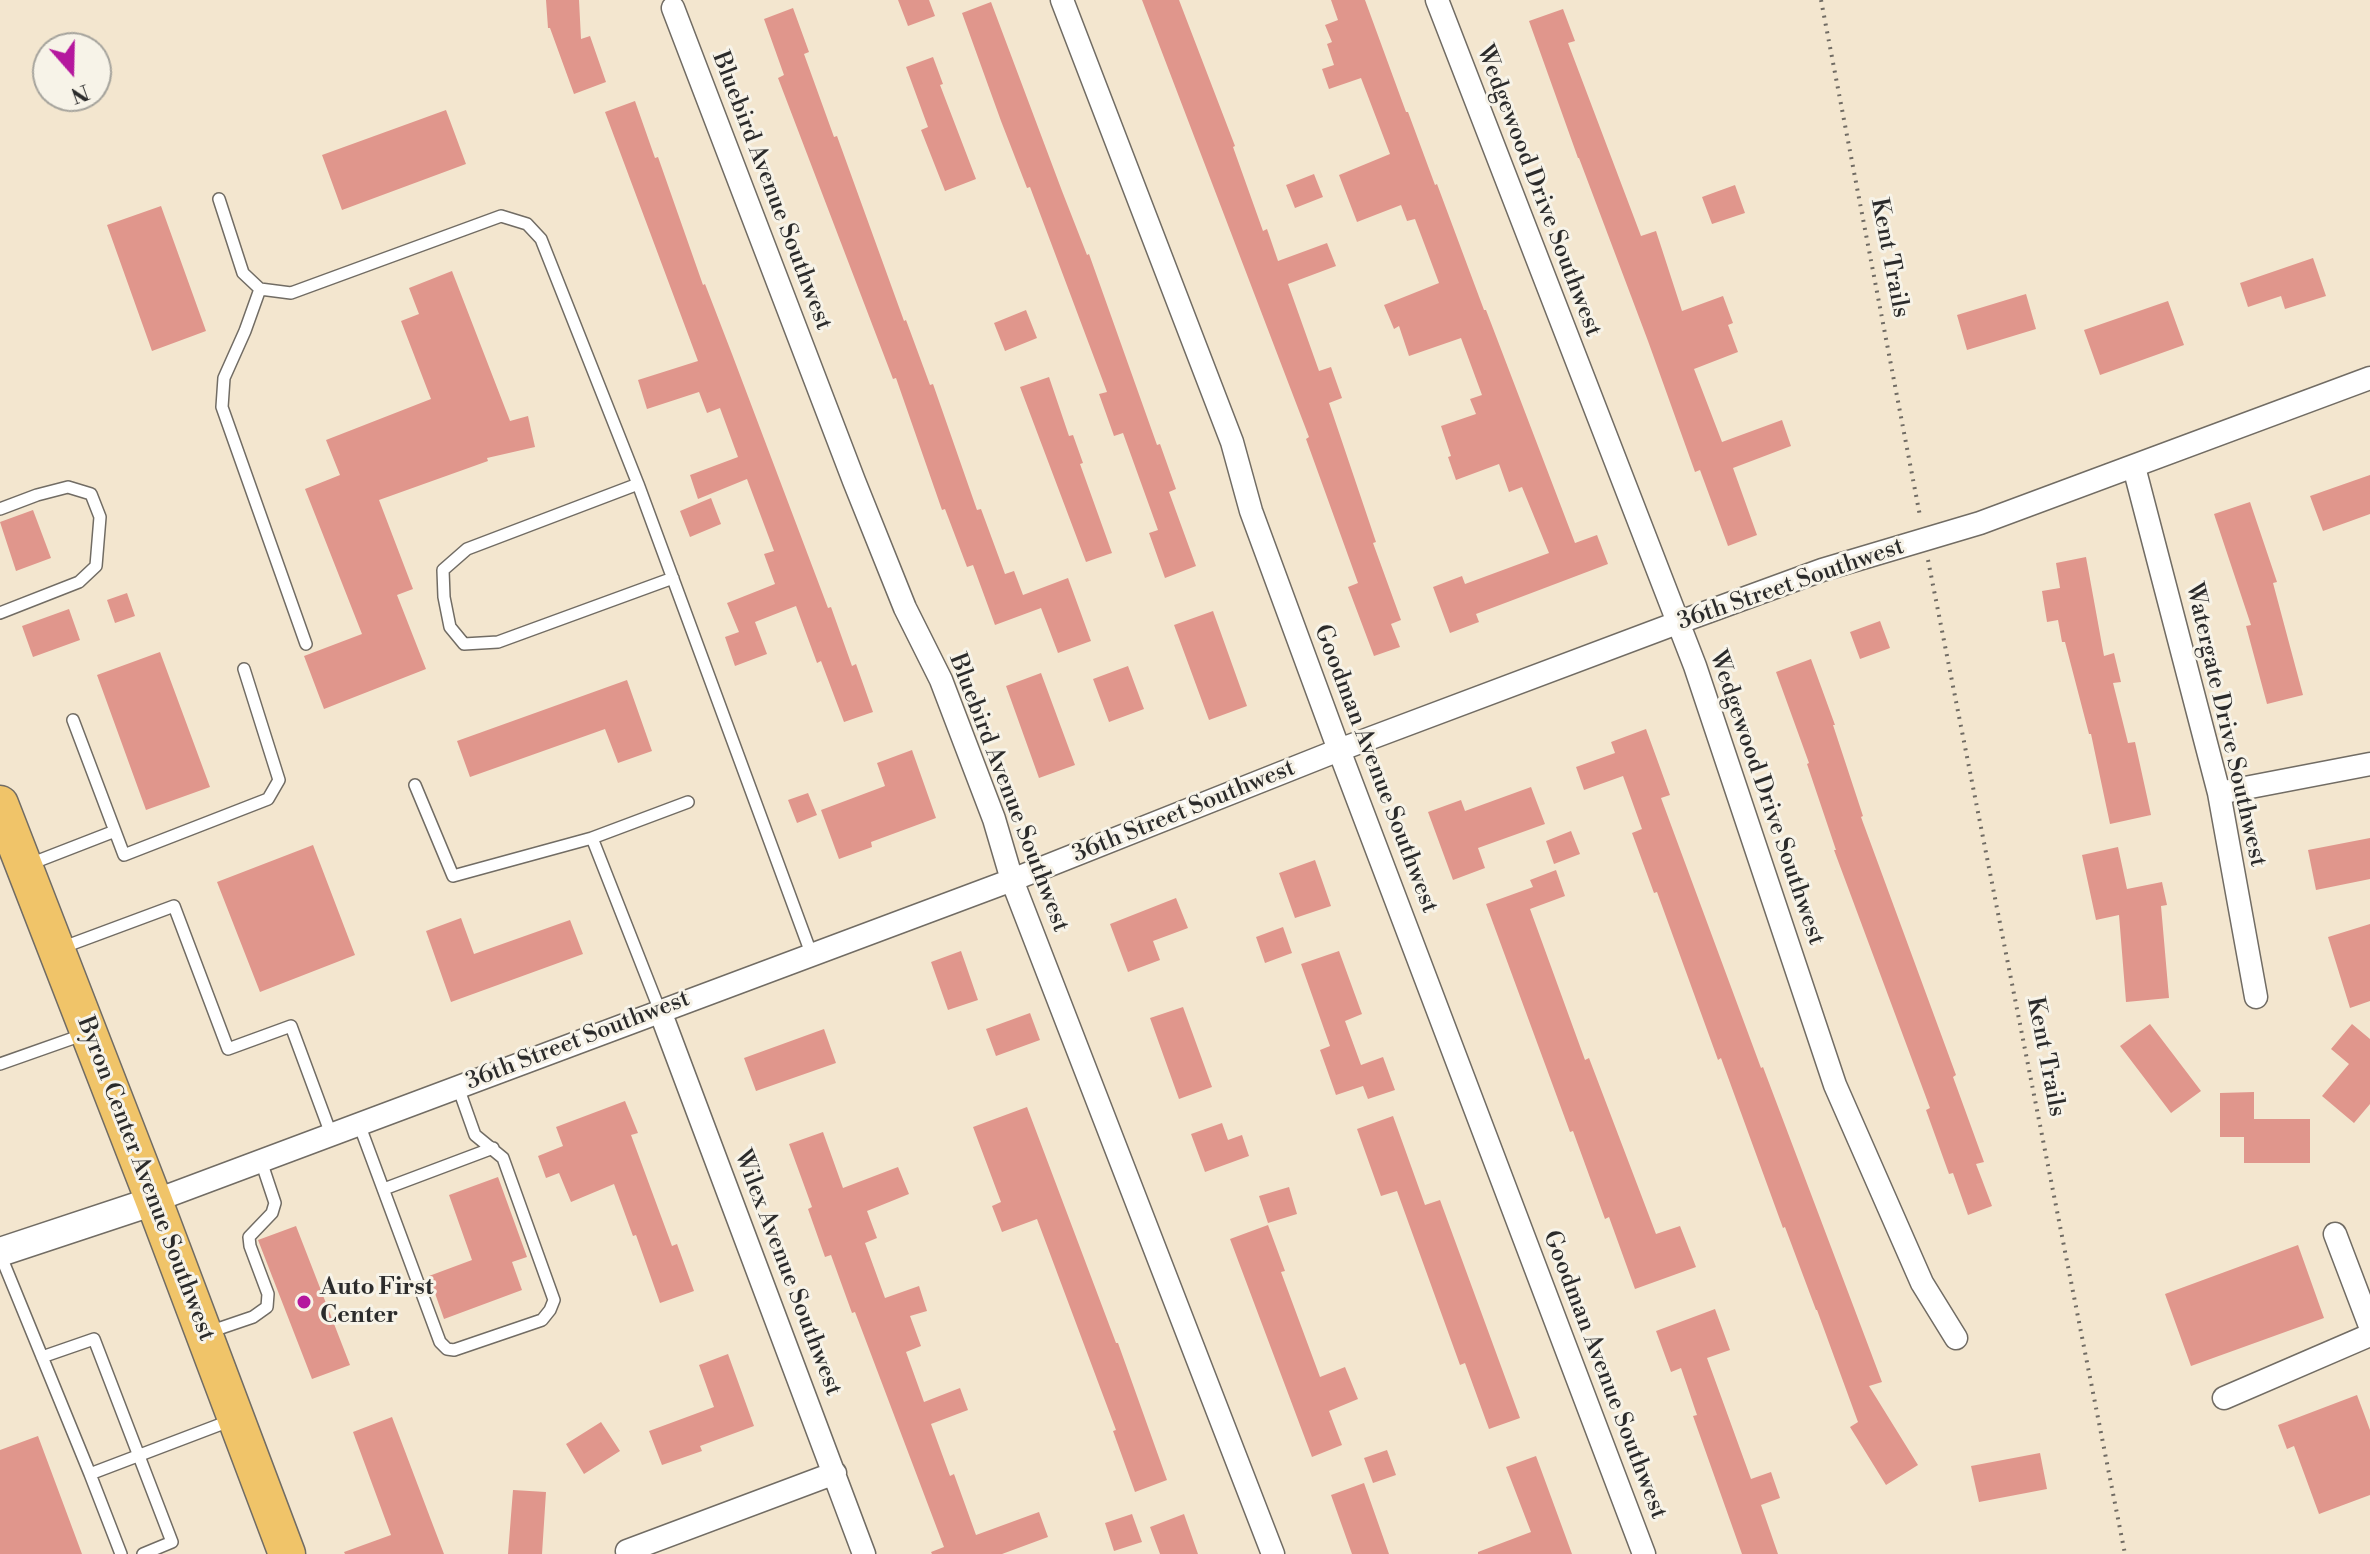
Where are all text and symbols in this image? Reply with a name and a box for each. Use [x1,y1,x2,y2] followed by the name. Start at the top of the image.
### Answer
[32,32,112,112] north arrow
[1469,41,1607,341] street label: Wedgewood Drive Southwest
[705,48,837,334] street label: Bluebird Avenue Southwest
[67,77,92,109] text: N
[1863,196,1915,320] street label: Kent Trails
[1674,533,1908,637] street label: 36th Street Southwest
[2178,580,2272,870] street label: Watergate Drive Southwest
[1307,621,1443,917] street label: Goodman Avenue Southwest
[1702,647,1830,949] street label: Wedgewood Drive Southwest
[942,650,1074,936] street label: Bluebird Avenue Southwest
[1068,754,1300,870] street label: 36th Street Southwest
[462,985,694,1097] street label: 36th Street Southwest
[2019,995,2071,1119] street label: Kent Trails
[70,1013,220,1345] street label: Byron Center Avenue Southwest
[727,1146,847,1400] street label: Wilex Avenue Southwest
[1536,1227,1672,1523] street label: Goodman Avenue Southwest
[320,1274,434,1330] place label: Auto First Center
[295,1293,313,1311] marker: Auto First Center

